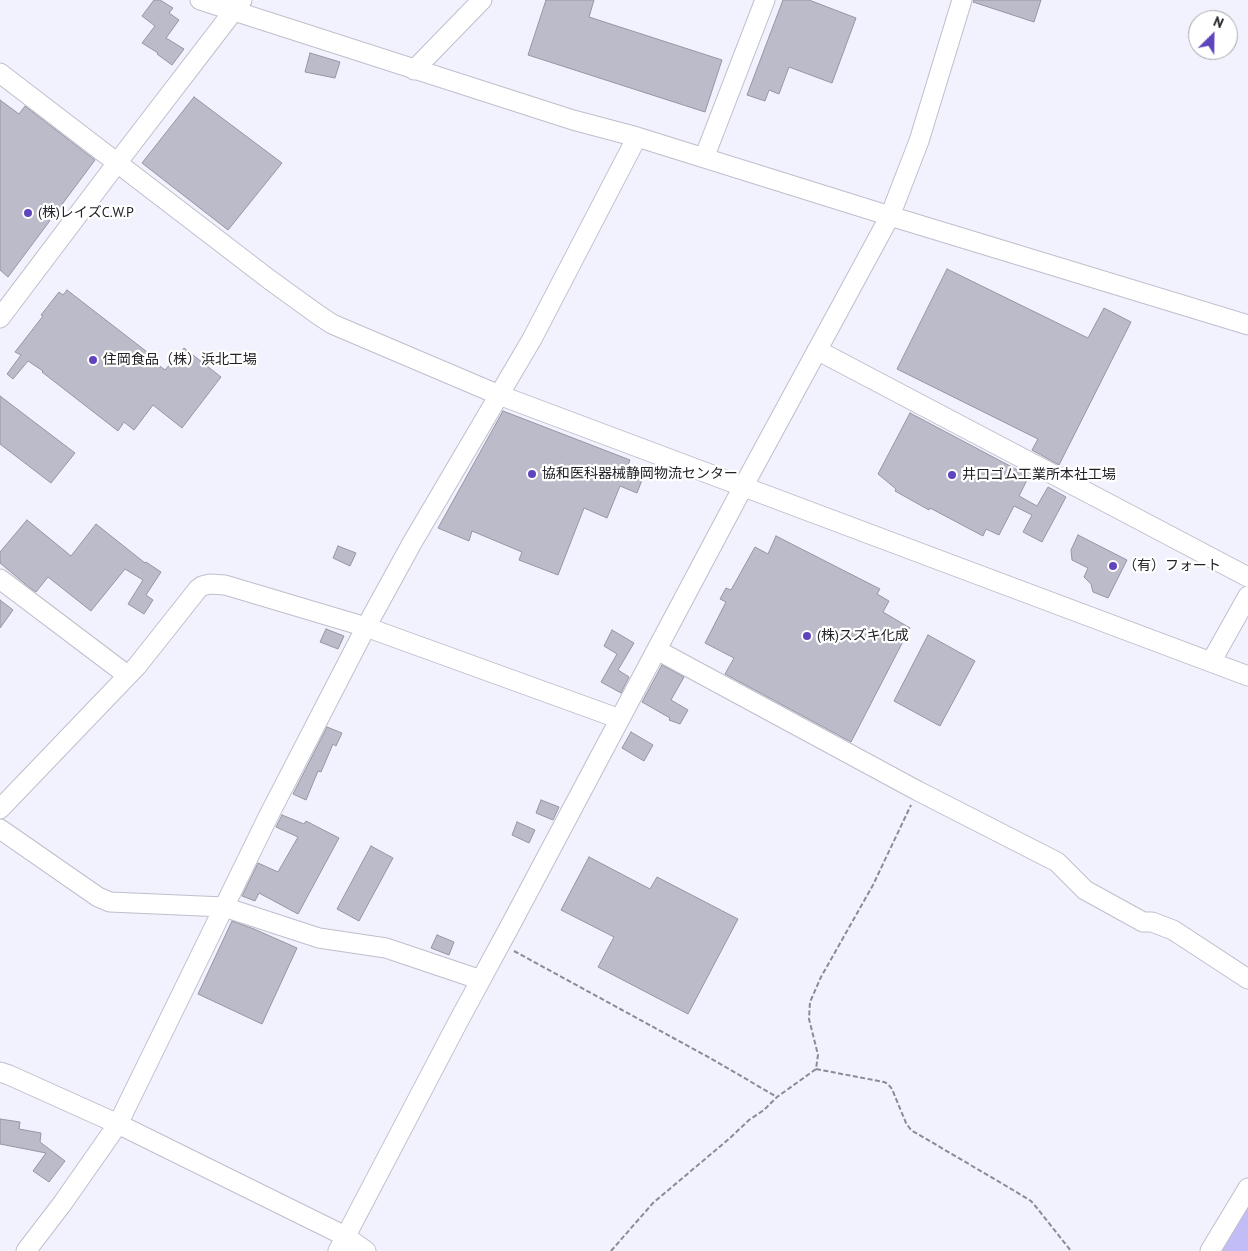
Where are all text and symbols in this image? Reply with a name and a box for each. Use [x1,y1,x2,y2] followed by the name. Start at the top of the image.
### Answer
[1188,10,1238,60] north arrow
[1211,12,1226,32] text: N
[38,205,134,221] place label: (株)レイズC.W.P
[22,207,34,219] marker: (株)レイズC.W.P
[103,352,257,368] place label: 住岡食品（株）浜北工場
[87,354,99,366] marker: 住岡食品（株）浜北工場
[542,466,738,482] place label: 協和医科器械静岡物流センター
[962,467,1116,483] place label: 井口ゴム工業所本社工場
[526,468,538,480] marker: 協和医科器械静岡物流センター
[946,469,958,481] marker: 井口ゴム工業所本社工場
[1123,558,1221,574] place label: （有）フォート
[1107,560,1119,572] marker: （有）フォート
[817,628,909,644] place label: (株)スズキ化成
[801,630,813,642] marker: (株)スズキ化成

